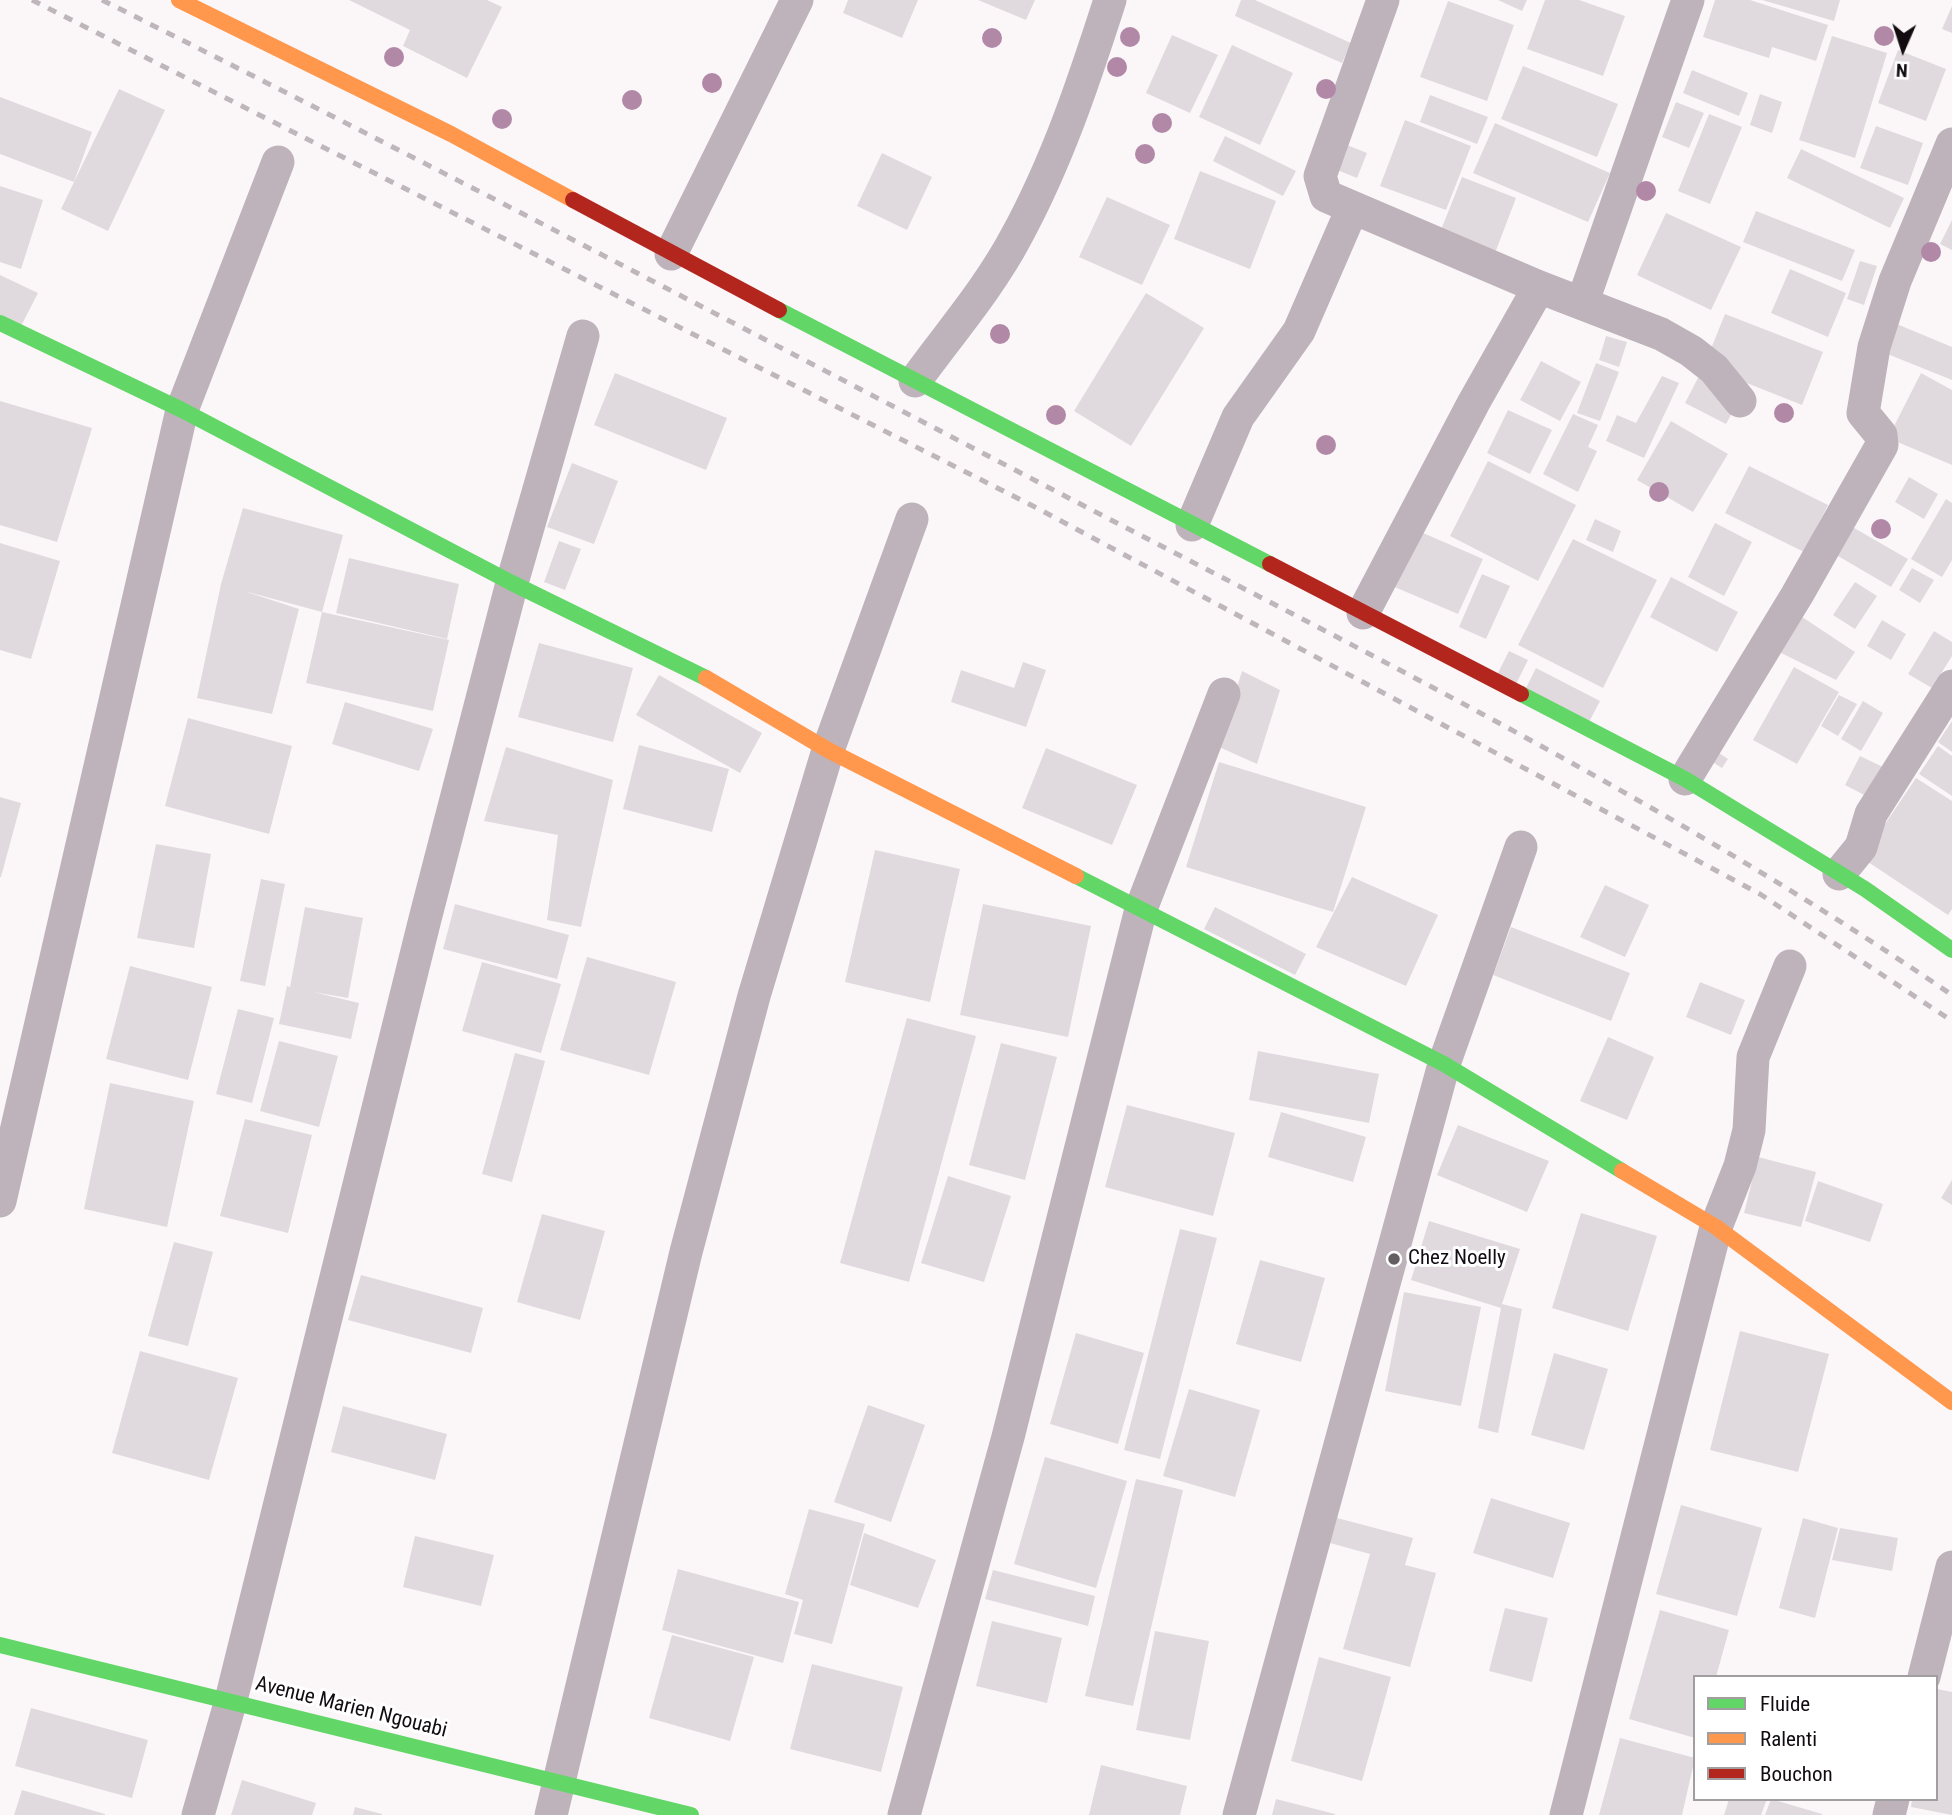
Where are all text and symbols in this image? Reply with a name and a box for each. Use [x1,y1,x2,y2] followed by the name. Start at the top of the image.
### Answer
[1868,14,1938,84] north arrow
[1895,59,1908,82] text: N
[1408,1246,1506,1272] place label: Chez Noelly
[1386,1251,1402,1267] marker: Chez Noelly
[253,1672,449,1744] street label: Avenue Marien Ngouabi
[1693,1675,1938,1801] legend
[1760,1692,1810,1716] text: Fluide
[1760,1727,1817,1751] text: Ralenti
[1760,1762,1833,1786] text: Bouchon

